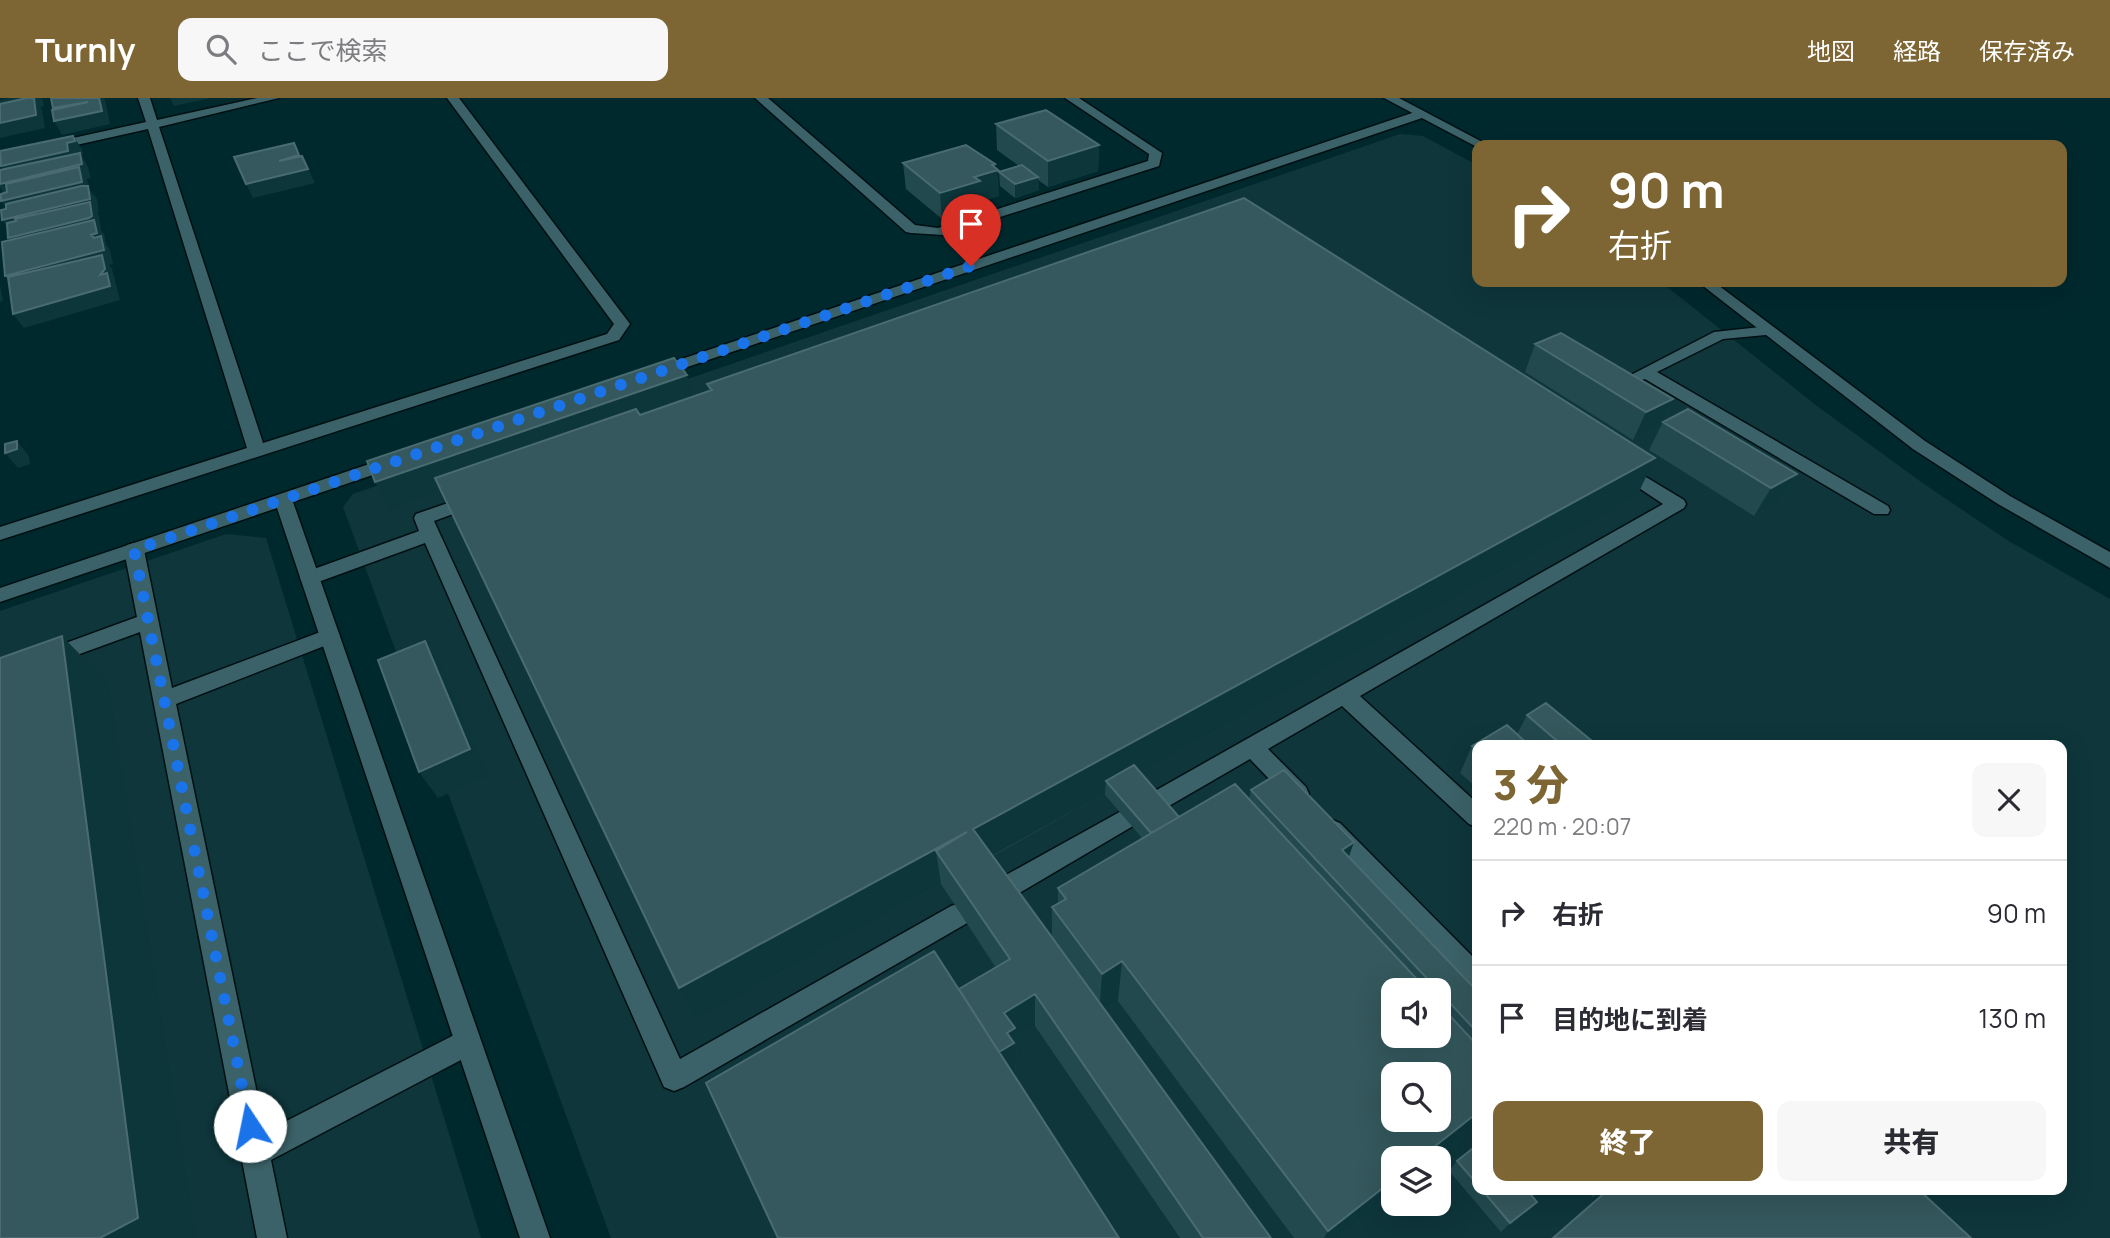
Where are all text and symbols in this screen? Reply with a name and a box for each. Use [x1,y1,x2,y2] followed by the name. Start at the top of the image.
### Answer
[178,18,668,81] search box
[35,27,136,72] text: Turnly
[202,30,240,68] icon: search
[258,32,388,68] text: ここで検索
[1807,34,1855,67] text: 地図
[1893,34,1941,67] text: 経路
[1979,34,2075,67] text: 保存済み
[1608,156,1725,223] text: 90 m
[1493,168,1584,259] icon: right
[941,194,1001,266] pin
[952,205,990,243] icon: arrive
[1608,223,1672,267] text: 右折
[1493,755,1568,813] text: 3 分
[1972,763,2046,837] button: close
[1493,810,1631,842] text: 220 m · 20:07
[1493,894,1531,932] icon: right
[1987,895,2046,931] text: 90 m
[1552,896,1604,932] text: 右折
[1381,978,1451,1216] map controls
[1381,978,1451,1048] button: sound
[1493,999,1531,1037] icon: arrive
[1978,1000,2046,1036] text: 130 m
[1552,1001,1708,1037] text: 目的地に到着
[1381,1062,1451,1132] button: search
[213,1089,287,1163] position arrow
[1493,1101,1763,1181] button: 終了
[1777,1101,2046,1181] button: 共有
[1381,1146,1451,1216] button: layers

